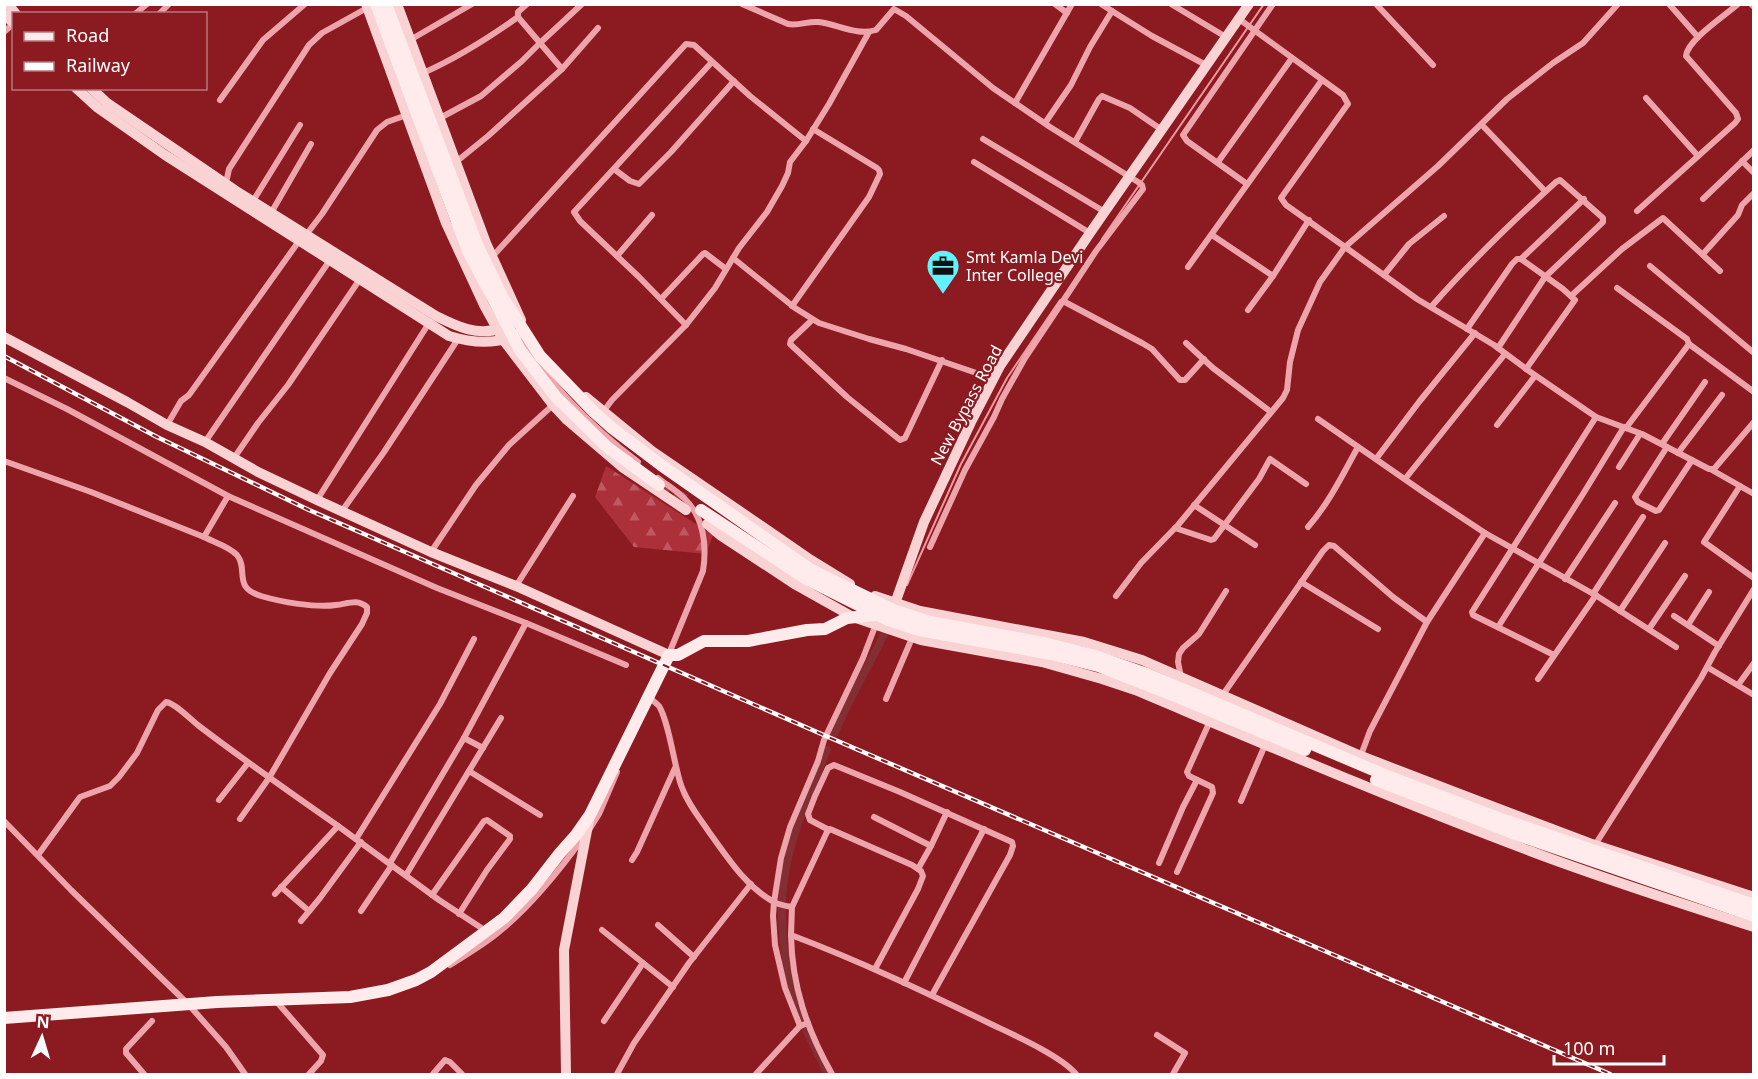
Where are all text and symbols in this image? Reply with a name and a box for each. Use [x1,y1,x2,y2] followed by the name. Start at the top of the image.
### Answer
[12,12,207,90] legend
[66,23,109,47] text: Road
[66,53,131,77] text: Railway
[966,246,1083,286] place label: Smt Kamla Devi Inter College
[925,248,961,295] office icon: Smt Kamla Devi Inter College
[925,341,1007,469] street label: New Bypass Road
[12,1007,72,1067] north arrow
[36,1011,50,1033] text: N
[1554,1028,1664,1066] scale bar
[1563,1036,1615,1060] text: 100 m

